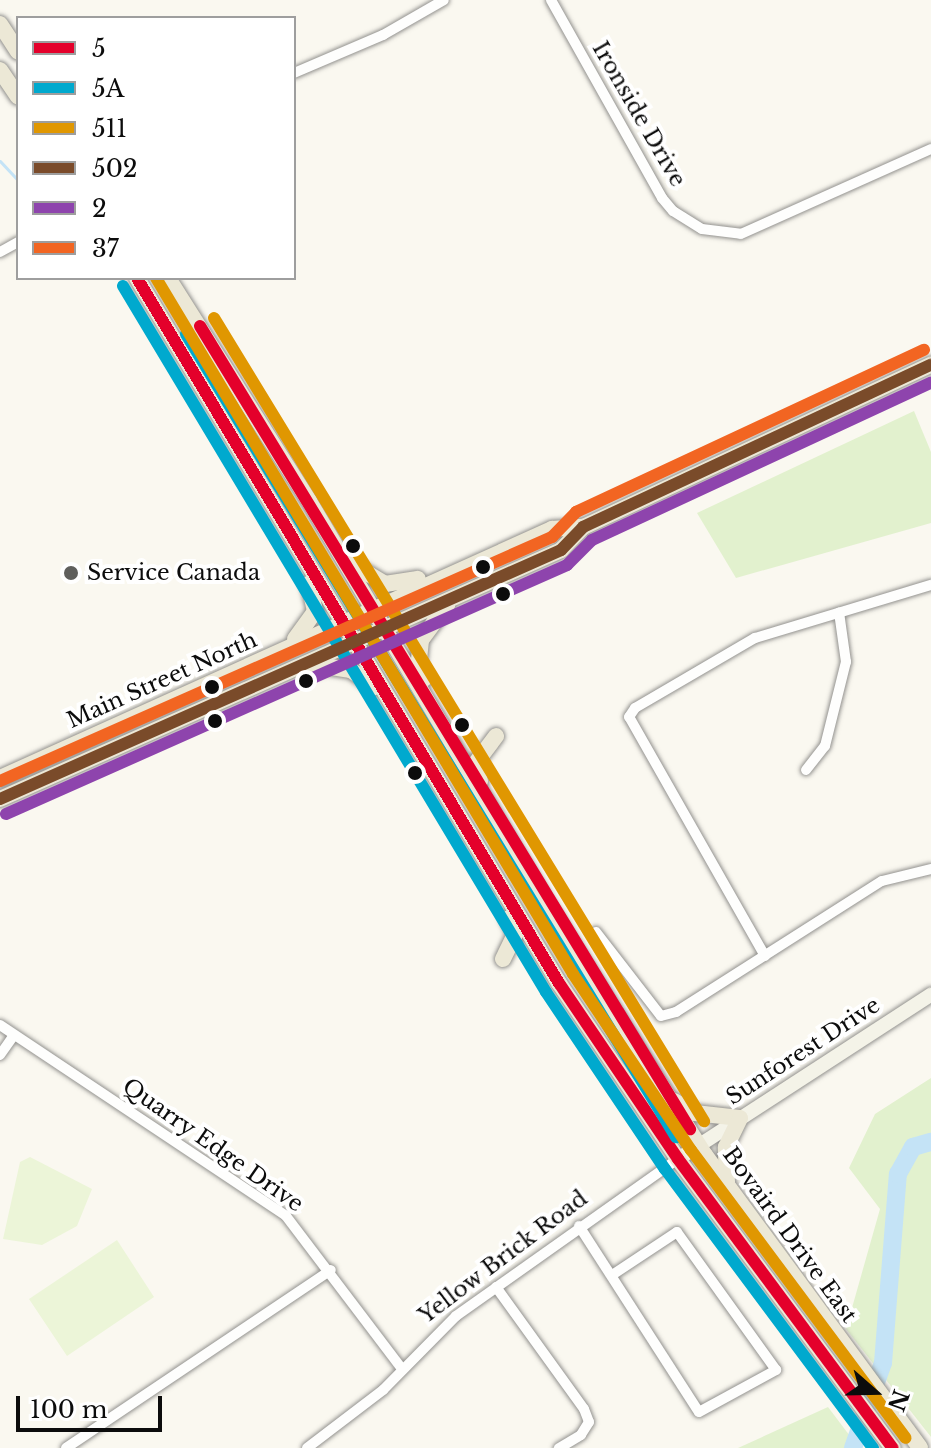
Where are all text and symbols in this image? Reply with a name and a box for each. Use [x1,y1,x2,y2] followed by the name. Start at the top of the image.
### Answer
[16,16,296,280] legend
[92,34,106,63] text: 5
[587,37,691,191] street label: Ironside Drive
[92,74,124,103] text: 5A
[92,114,127,143] text: 511
[92,154,138,183] text: 502
[92,194,107,223] text: 2
[92,234,119,263] text: 37
[345,538,361,554] unlabelled marker
[475,559,491,575] unlabelled marker
[87,560,260,586] place label: Service Canada
[62,564,80,582] marker: Service Canada
[495,586,511,602] unlabelled marker
[63,626,261,734] street label: Main Street North
[298,673,314,689] unlabelled marker
[204,679,220,695] unlabelled marker
[207,713,223,729] unlabelled marker
[454,717,470,733] unlabelled marker
[407,765,423,781] unlabelled marker
[721,992,885,1110] street label: Sunforest Drive
[117,1073,309,1217] street label: Quarry Edge Drive
[717,1142,863,1328] street label: Bovaird Drive East
[413,1185,593,1329] street label: Yellow Brick Road
[835,1352,915,1432] north arrow
[20,1380,166,1430] scale bar
[882,1386,914,1415] text: N
[30,1395,108,1424] text: 100 m

